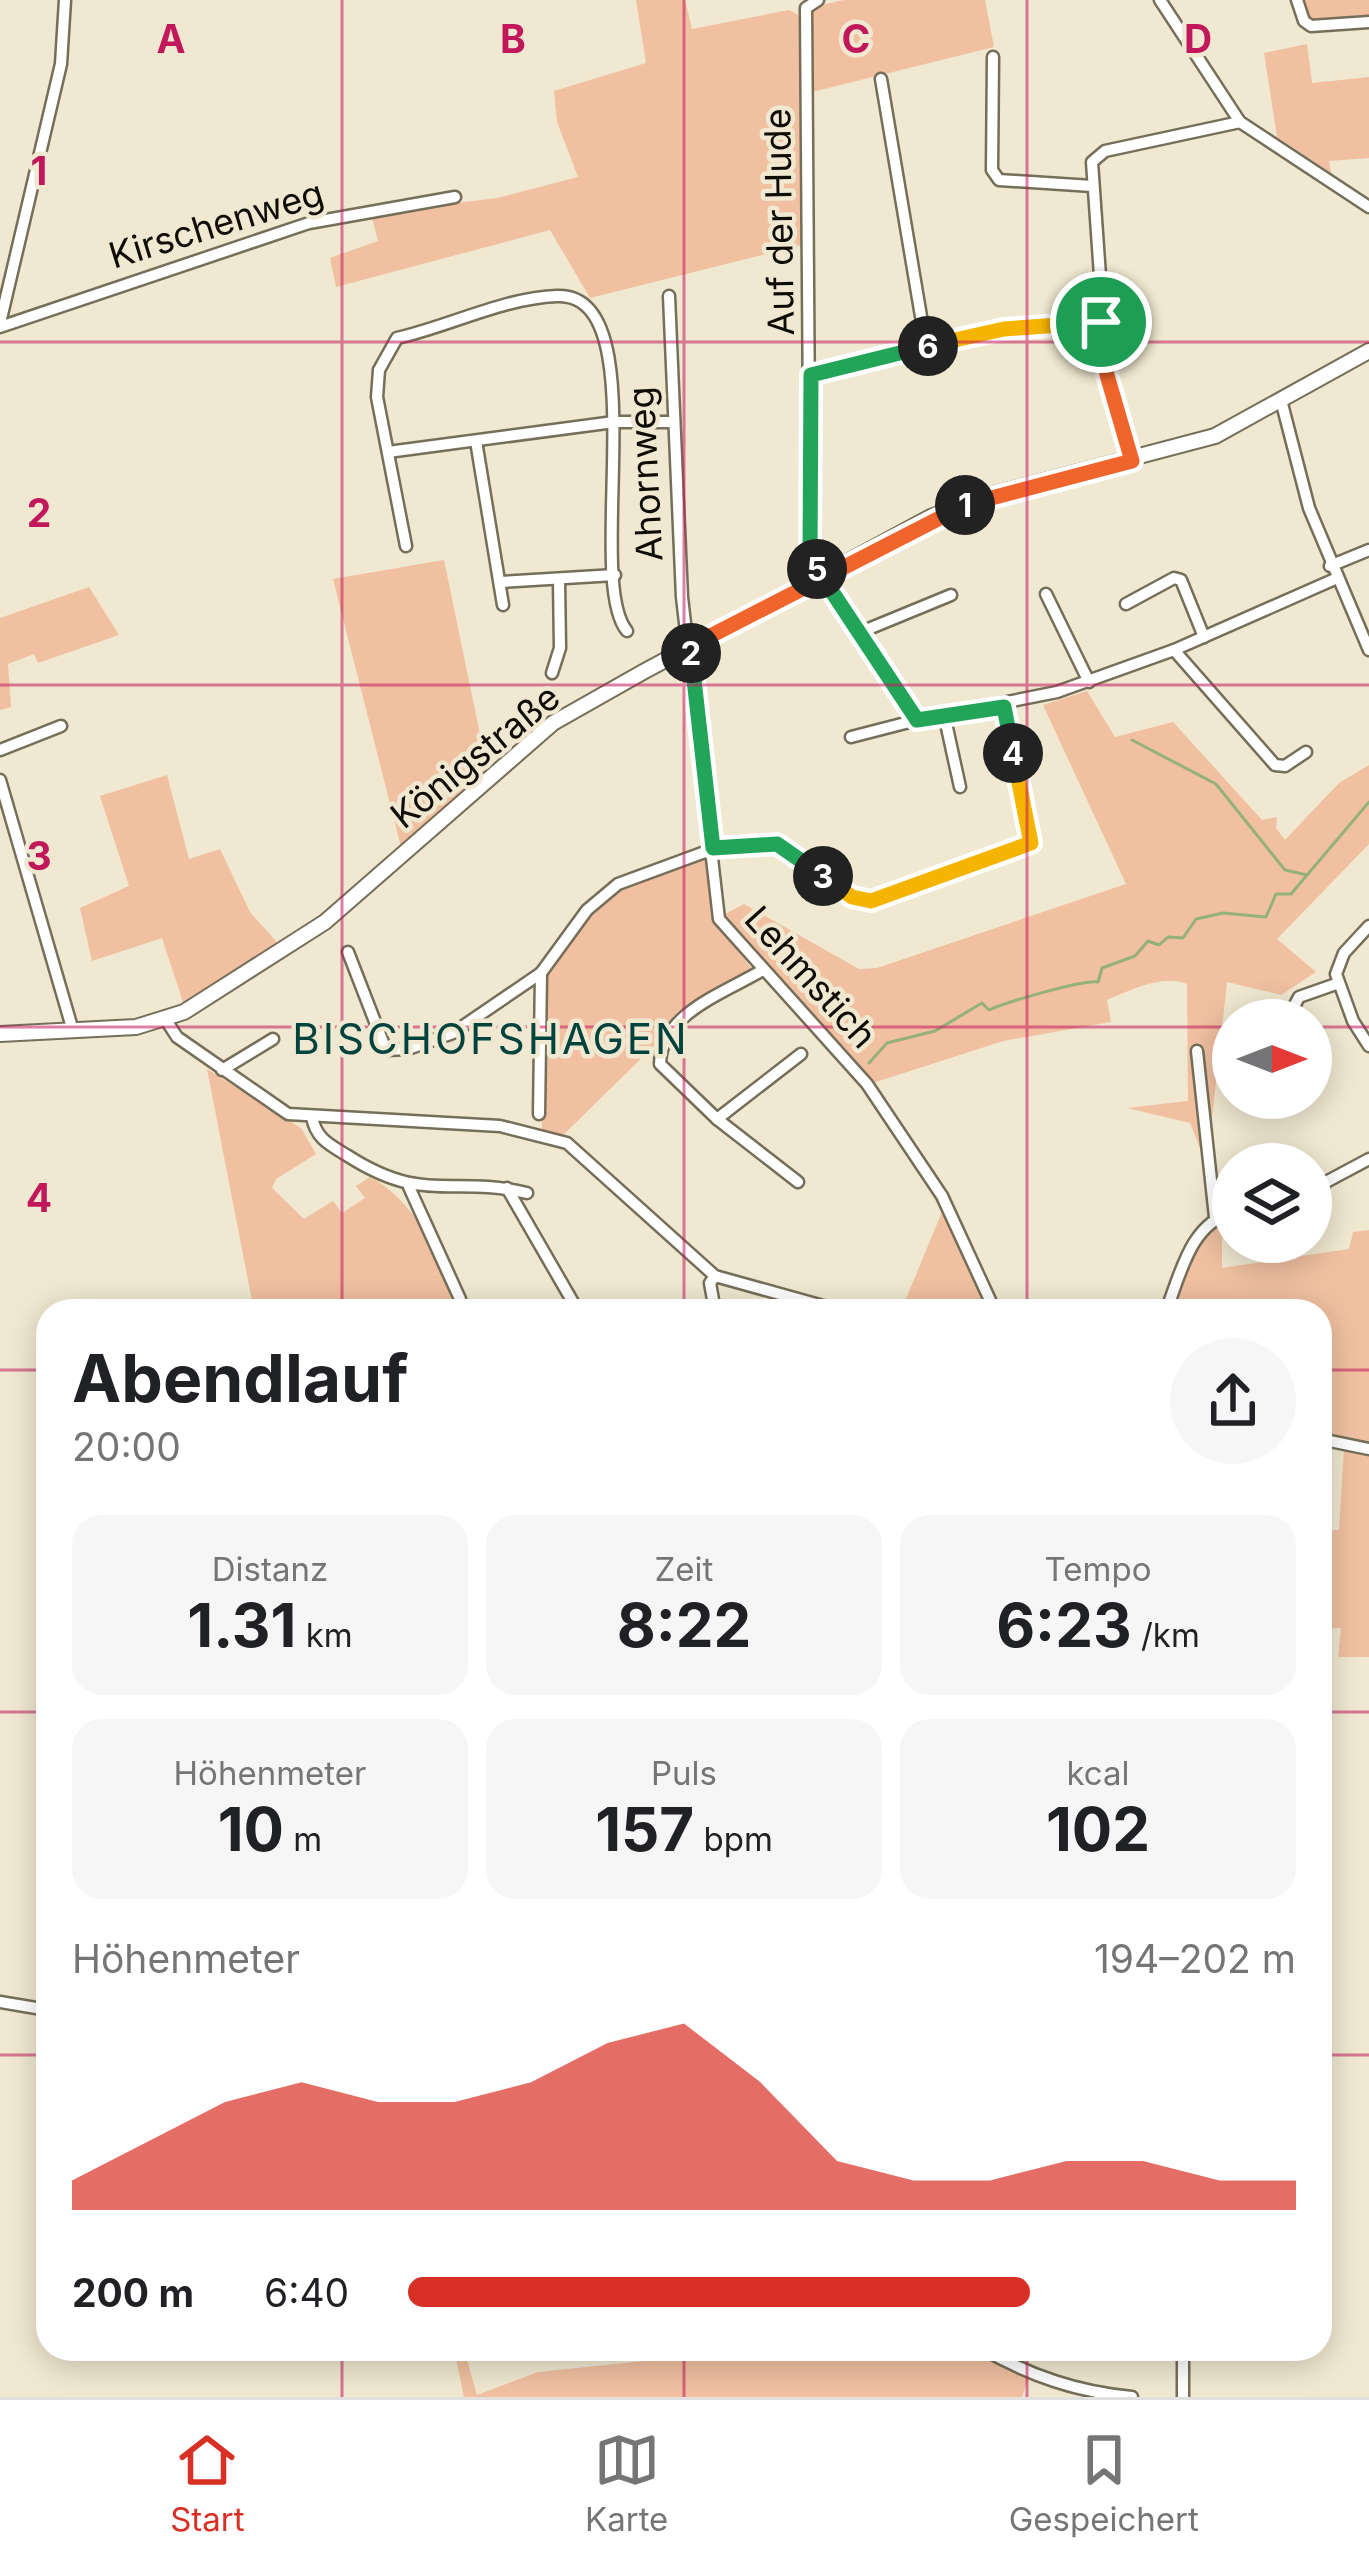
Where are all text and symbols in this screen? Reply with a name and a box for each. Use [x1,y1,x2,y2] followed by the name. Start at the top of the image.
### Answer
[156,15,186,62] text: A
[500,15,526,62] text: B
[842,15,870,62] text: C
[1184,15,1212,62] text: D
[755,108,803,336] street label: Auf der Hude
[31,147,47,194] text: 1
[103,171,329,277] street label: Kirschenweg
[1050,271,1152,373] pin
[1068,289,1134,355] icon: arrive
[898,316,958,376] pin: 6
[917,326,939,366] text: 6
[618,385,672,563] street label: Ahornweg
[935,475,995,535] pin: 1
[958,485,972,525] text: 1
[27,489,51,536] text: 2
[787,539,847,599] pin: 5
[806,549,828,589] text: 5
[661,623,721,683] pin: 2
[681,633,701,673] text: 2
[382,675,568,837] street label: Königstraße
[983,723,1043,783] pin: 4
[1002,733,1024,773] text: 4
[26,832,52,879] text: 3
[793,846,853,906] pin: 3
[812,856,834,896] text: 3
[736,897,886,1057] street label: Lehmstich
[1212,999,1332,1119] north arrow
[1212,999,1332,1263] map controls
[292,1013,690,1064] district label: BISCHOFSHAGEN
[1212,1143,1332,1263] button: layers
[26,1174,52,1221] text: 4
[72,1338,408,1418] text: Abendlauf
[1170,1338,1296,1464] button: share
[72,1423,181,1470] text: 20:00
[212,1549,328,1589] text: Distanz
[655,1549,713,1589] text: Zeit
[1045,1549,1151,1589] text: Tempo
[187,1589,296,1661] text: 1.31
[617,1589,751,1661] text: 8:22
[996,1589,1132,1661] text: 6:23
[296,1615,353,1655] text: km
[1132,1615,1200,1655] text: /km
[174,1753,366,1793] text: Höhenmeter
[651,1753,717,1793] text: Puls
[1066,1753,1130,1793] text: kcal
[218,1793,284,1865] text: 10
[595,1793,694,1865] text: 157
[1046,1793,1150,1865] text: 102
[284,1819,322,1859] text: m
[694,1819,773,1859] text: bpm
[72,1935,300,1982] text: Höhenmeter
[1094,1935,1296,1982] text: 194–202 m
[72,2269,194,2316] text: 200 m
[264,2269,349,2316] text: 6:40
[170,2427,245,2539] tab: Start
[585,2427,668,2539] tab: Karte
[1009,2427,1199,2539] tab: Gespeichert

